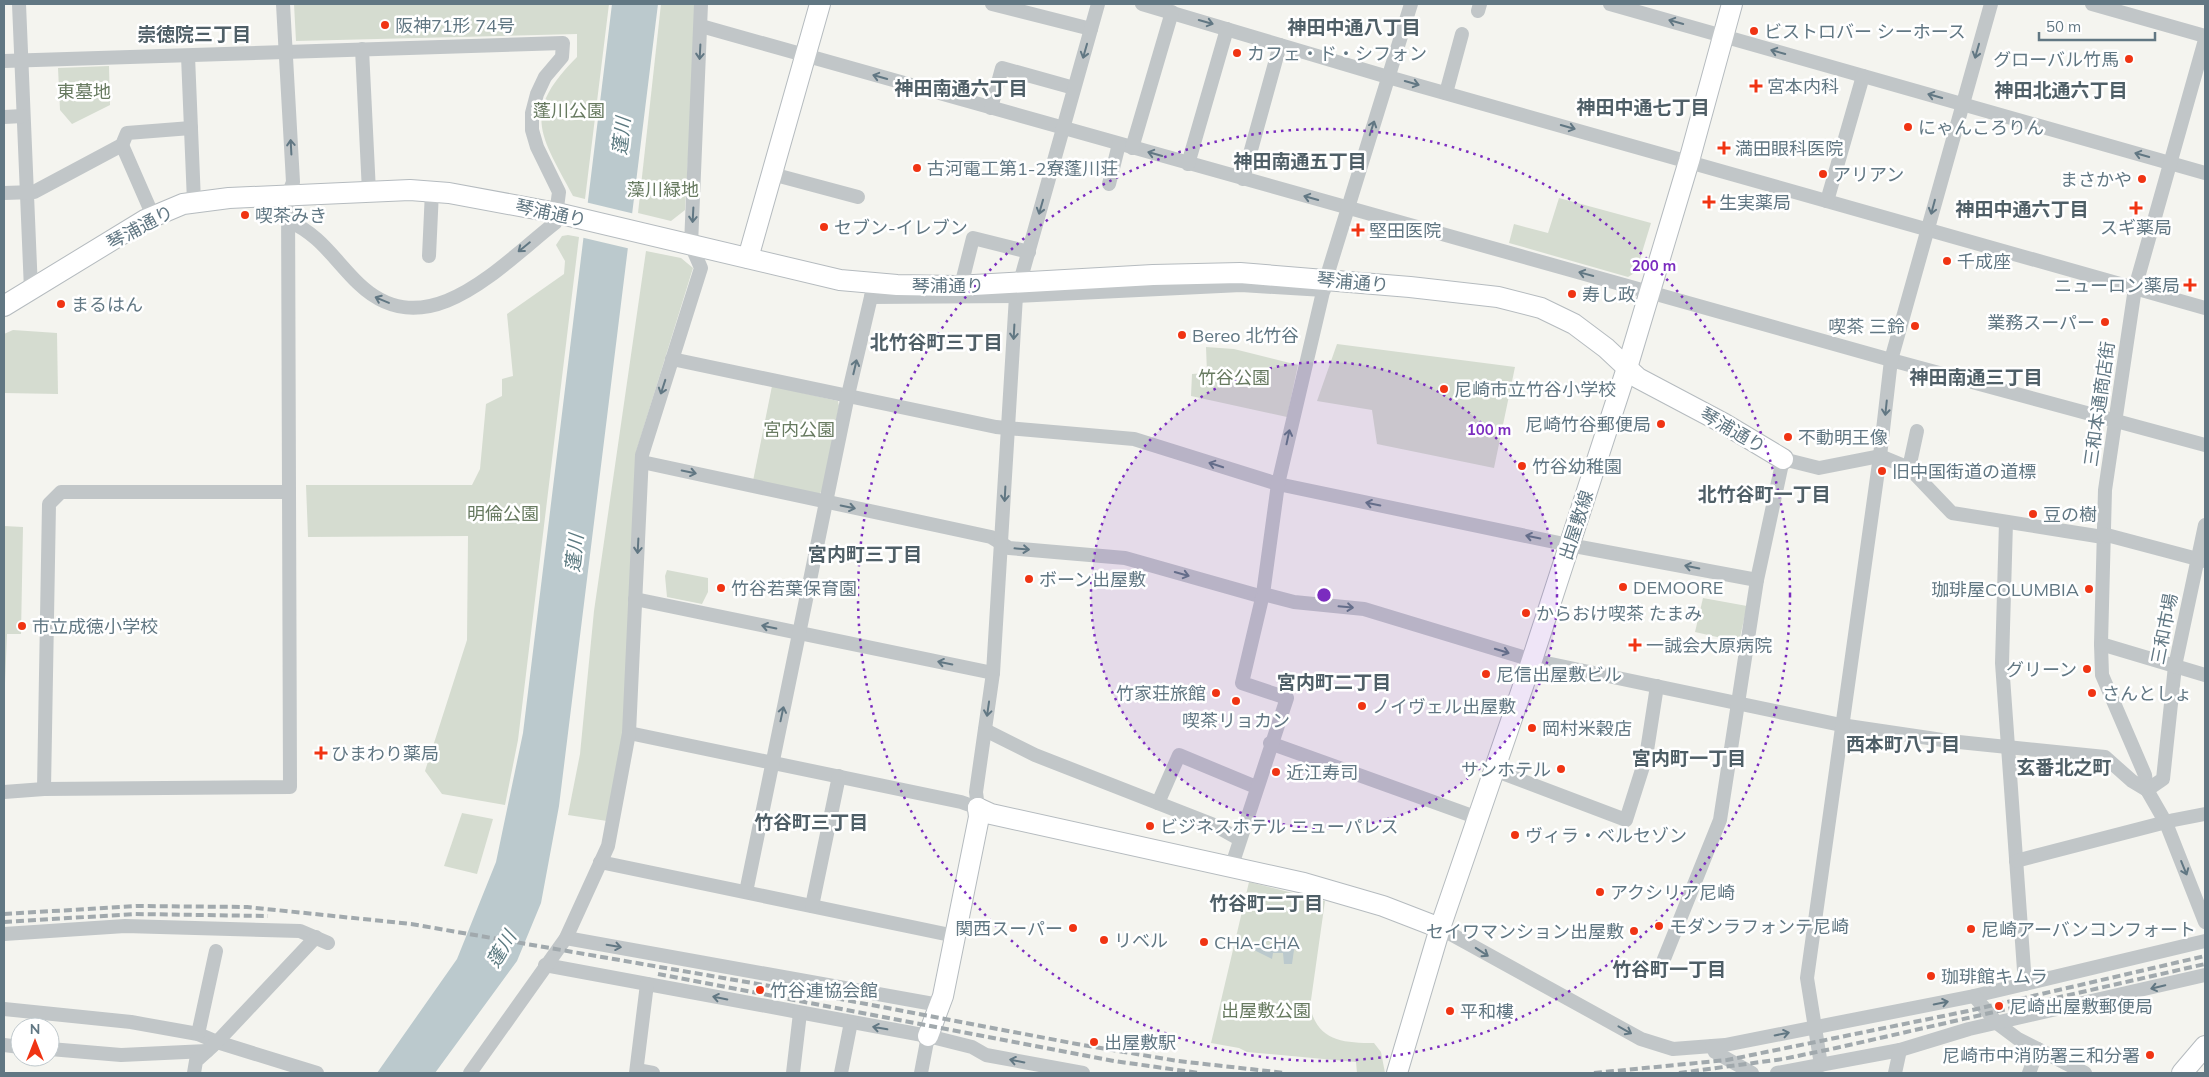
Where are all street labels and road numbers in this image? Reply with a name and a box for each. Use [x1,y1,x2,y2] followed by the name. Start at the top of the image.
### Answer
[513,194,589,232] street label: 琴浦通り
[103,200,177,254] street label: 琴浦通り
[1316,267,1390,297] street label: 琴浦通り
[912,274,984,297] street label: 琴浦通り
[2079,340,2119,468] street label: 三和本通商店街
[1696,402,1770,458] street label: 琴浦通り
[1554,487,1598,563] street label: 出屋敷線
[2146,591,2182,667] street label: 三和市場

